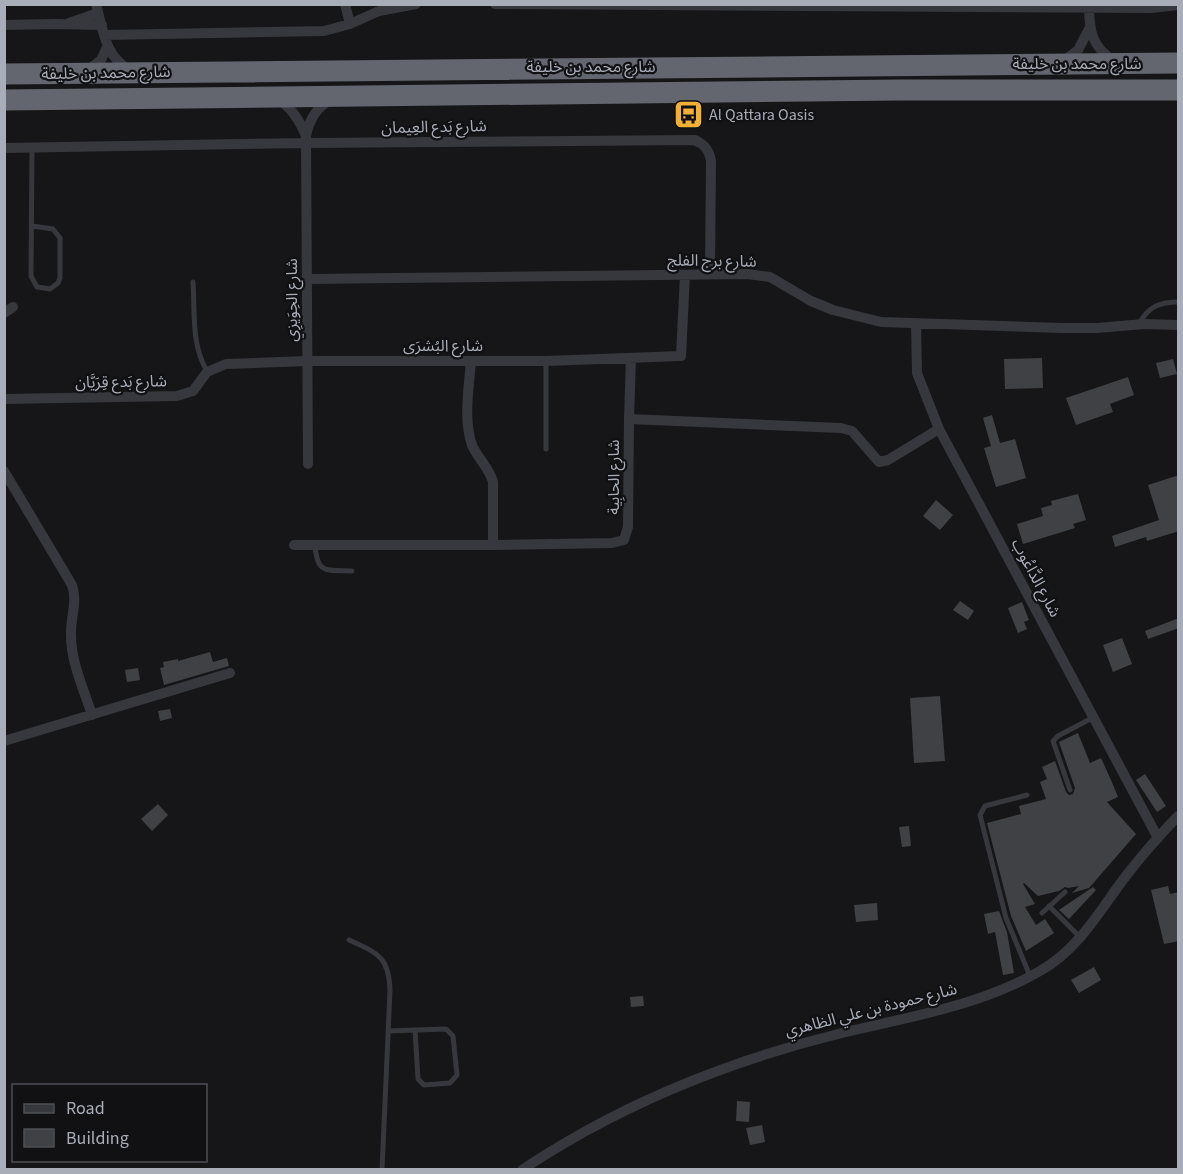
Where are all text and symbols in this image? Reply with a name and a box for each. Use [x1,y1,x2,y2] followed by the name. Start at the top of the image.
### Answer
[1012,53,1142,76] street label: شارع محمد بن خليفة
[526,56,656,79] street label: شارع محمد بن خليفة
[41,61,171,86] street label: شارع محمد بن خليفة
[672,99,704,131] bus stop icon: Al Qattara Oasis
[709,104,814,126] place label: Al Qattara Oasis
[381,115,487,140] street label: شارع بَدع العِيمان
[667,249,757,274] street label: شارع برج الفلج
[281,258,304,342] street label: شارع الحِوَيزِي
[403,335,483,358] street label: شارع البُشرَى
[75,370,167,395] street label: شارع بَدع قِرَيَّان
[603,439,626,515] street label: شارع الحابِية
[1005,535,1066,622] street label: شارع الدَّاعُوب
[783,978,960,1043] street label: شارع حمودة بن علي الظاهري
[12,1084,207,1162] legend
[66,1096,105,1121] text: Road
[66,1126,129,1151] text: Building

